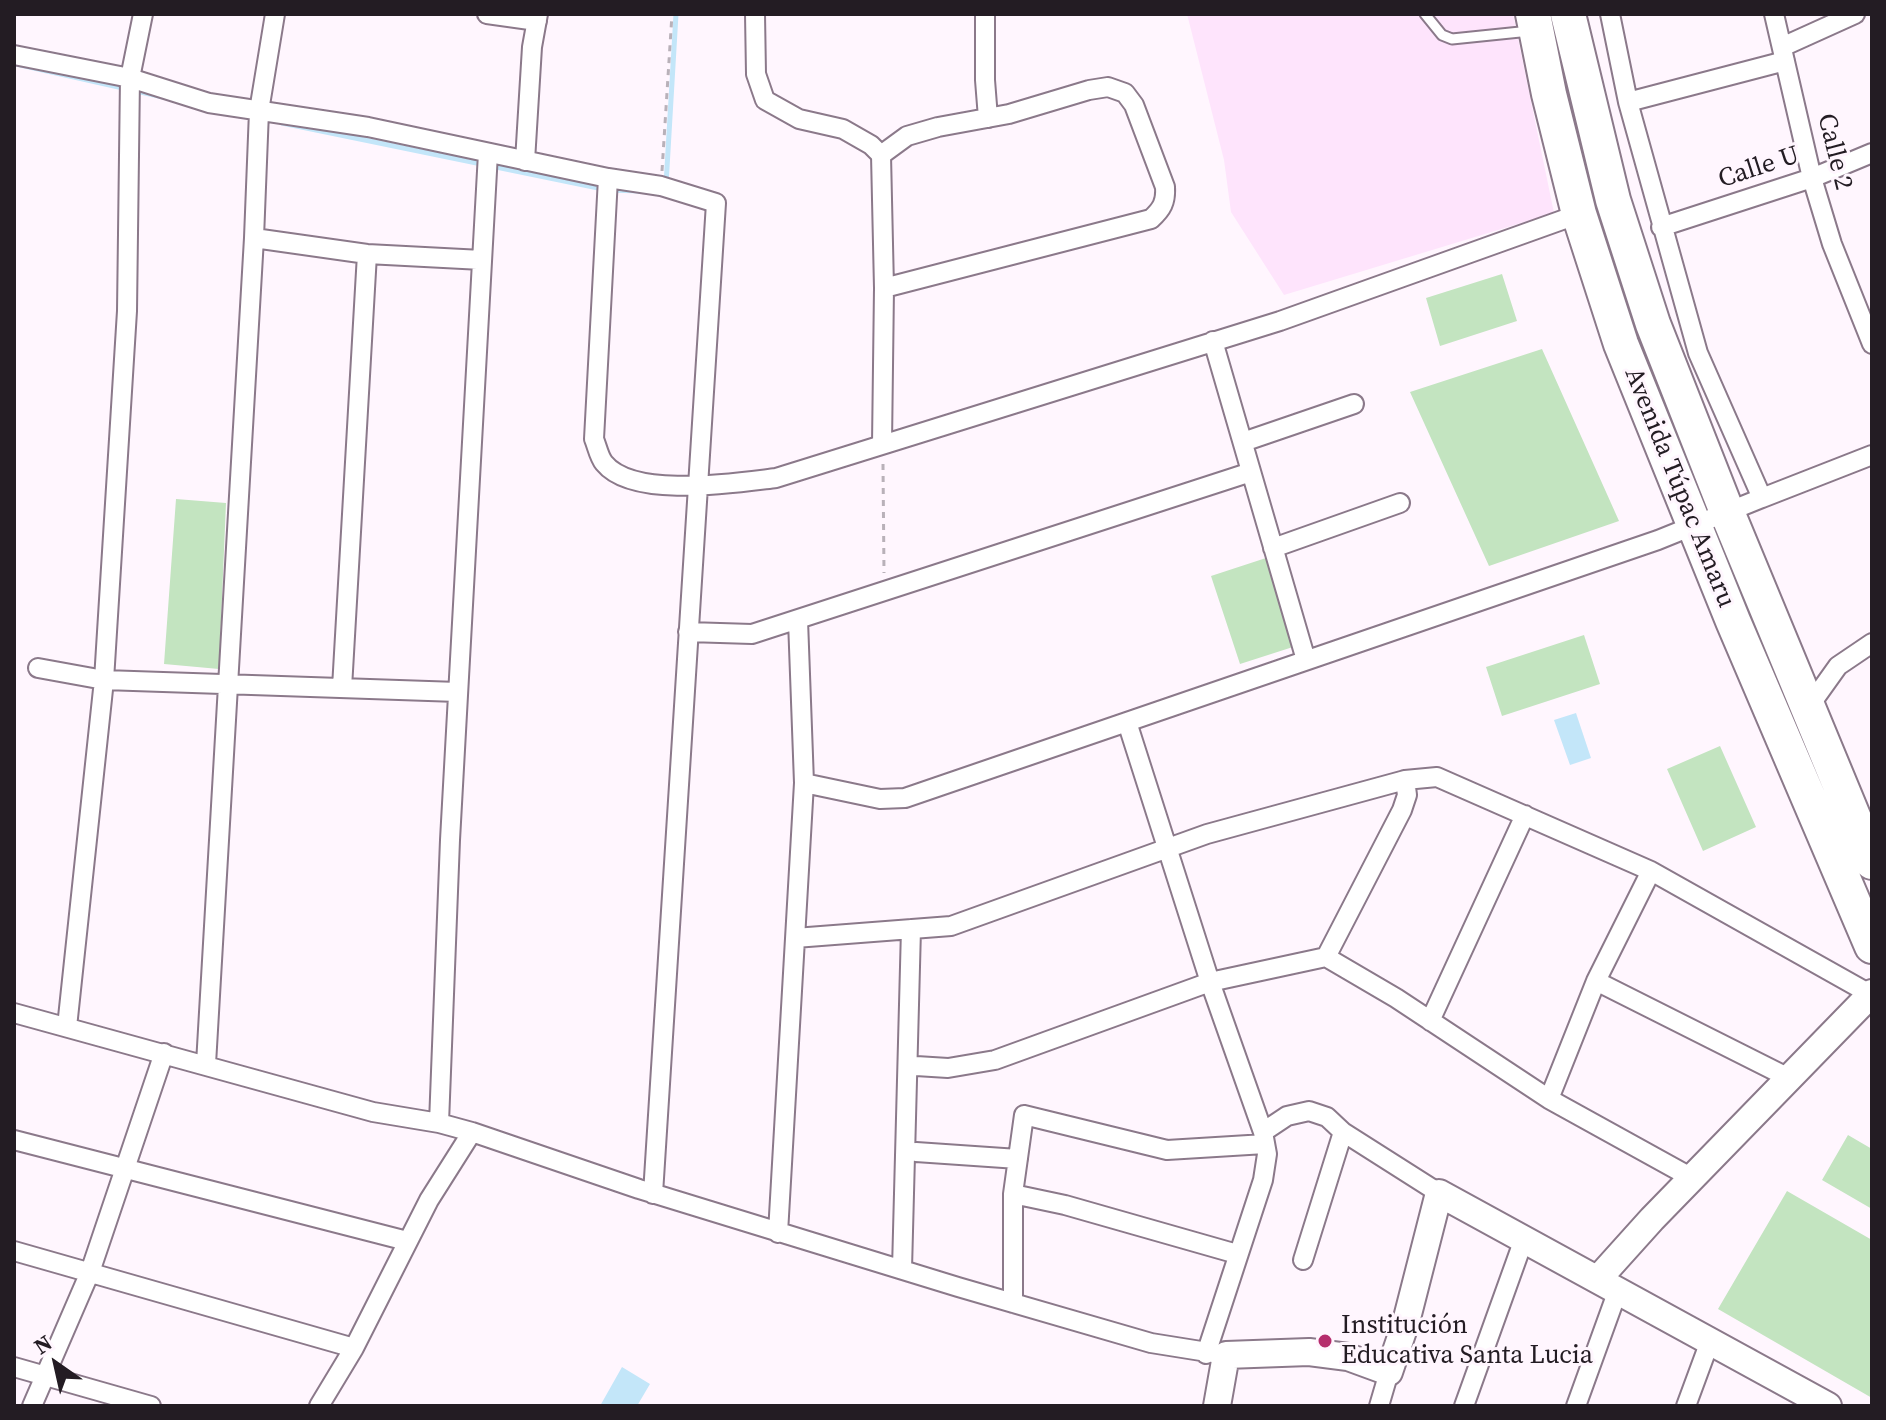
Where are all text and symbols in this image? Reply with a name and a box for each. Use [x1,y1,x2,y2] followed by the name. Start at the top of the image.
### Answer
[1809,111,1859,193] street label: Calle 2
[1715,140,1803,196] street label: Calle U
[1617,363,1741,613] street label: Avenida Túpac Amaru
[1341,1310,1593,1372] place label: Institución Educativa Santa Lucia
[16,1324,96,1404] north arrow
[28,1327,58,1361] text: N
[1316,1332,1334,1350] marker: Institución Educativa Santa Lucia

